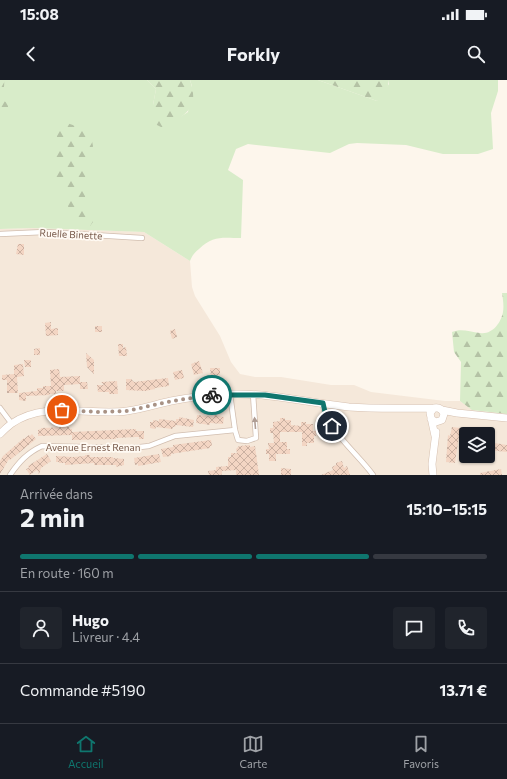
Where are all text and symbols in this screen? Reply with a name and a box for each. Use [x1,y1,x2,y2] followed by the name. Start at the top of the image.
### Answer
[20,5,59,23] text: 15:08
[20,43,42,65] icon: back
[227,43,280,65] text: Forkly
[465,43,487,65] icon: search
[39,226,103,242] street label: Ruelle Binette
[192,375,232,415] courier
[201,384,223,406] icon: bike
[45,393,79,427] pin
[51,399,73,421] icon: bag
[315,409,349,443] pin
[321,415,343,437] icon: home
[252,417,258,429] one-way arrow
[459,427,495,463] map controls
[459,427,495,463] button: layers
[45,441,141,453] street label: Avenue Ernest Renan
[20,486,93,502] text: Arrivée dans
[407,500,487,518] text: 15:10–15:15
[20,501,85,532] text: 2 min
[20,565,114,581] text: En route · 160 m
[20,607,62,649] button: person
[393,607,435,649] button: chat
[445,607,487,649] button: phone
[72,611,109,629] text: Hugo
[72,629,140,645] text: Livreur · 4.4
[20,681,145,699] text: Commande #5190
[439,681,487,699] text: 13.71 €
[68,733,104,770] tab: Accueil
[239,733,267,770] tab: Carte
[403,733,439,770] tab: Favoris

